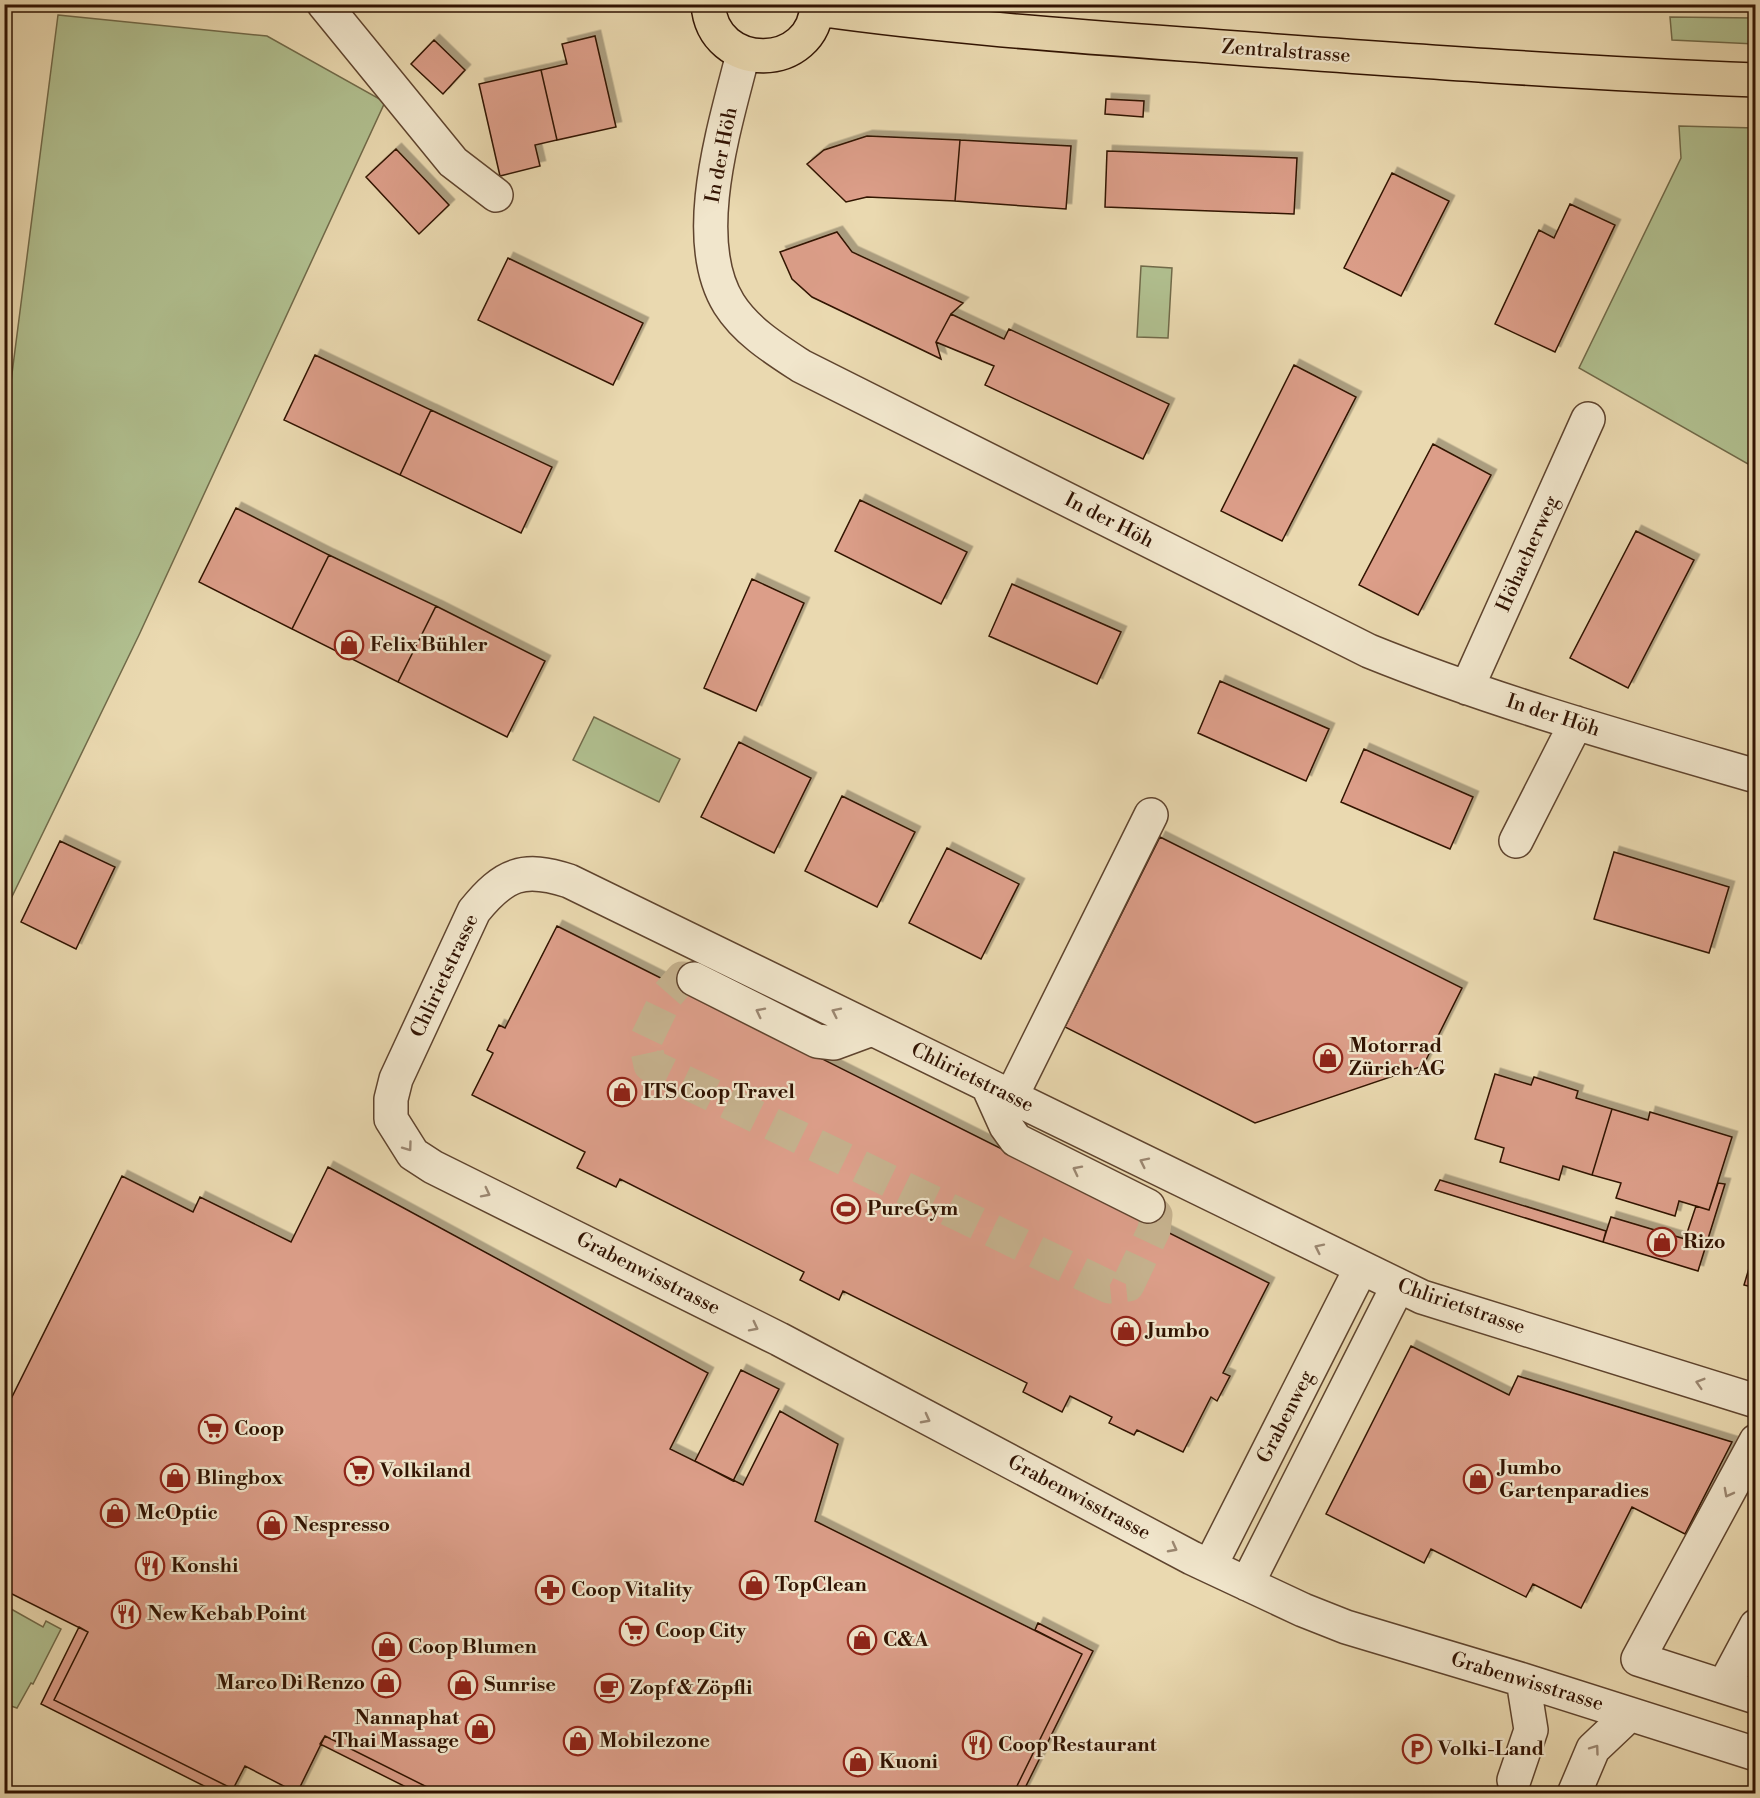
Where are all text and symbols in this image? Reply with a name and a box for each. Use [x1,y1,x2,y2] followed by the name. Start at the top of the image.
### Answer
[1221,35,1351,69] street label: Zentralstrasse
[700,105,744,205] street label: In der Höh
[1060,488,1158,554] street label: In der Höh
[1491,491,1565,616] street label: Höhacherweg
[333,629,365,661] shop icon: Felix Bühler
[370,633,488,658] place label: Felix Bühler
[1503,689,1603,743] street label: In der Höh
[406,910,484,1042] street label: Chlirietstrasse
[756,1008,767,1020] one-way arrow
[832,1008,843,1019] one-way arrow
[1349,1034,1446,1082] place label: Motorrad Zürich AG
[907,1038,1037,1118] street label: Chlirietstrasse
[1312,1042,1344,1074] shop icon: Motorrad Zürich AG
[606,1076,638,1108] shop icon: ITS Coop Travel
[643,1080,795,1105] place label: ITS Coop Travel
[401,1140,412,1151] one-way arrow
[1139,1158,1150,1169] one-way arrow
[1072,1166,1083,1177] one-way arrow
[479,1185,490,1197] one-way arrow
[830,1193,862,1225] sports icon: PureGym
[867,1197,958,1222] place label: PureGym
[1646,1226,1678,1258] shop icon: Rizo
[572,1227,724,1321] street label: Grabenwisstrasse
[1683,1230,1725,1255] place label: Rizo
[1314,1243,1325,1255] one-way arrow
[1394,1273,1528,1341] street label: Chlirietstrasse
[1110,1315,1142,1347] shop icon: Jumbo
[1144,1319,1210,1344] place label: Jumbo
[748,1320,758,1331] one-way arrow
[1252,1366,1320,1468] street label: Grabenweg
[1695,1378,1706,1390] one-way arrow
[920,1411,931,1423] one-way arrow
[197,1413,229,1445] supermarket icon: Coop
[234,1417,284,1442] place label: Coop
[1003,1450,1155,1546] street label: Grabenwisstrasse
[343,1455,375,1487] supermarket icon: Volkiland
[1496,1456,1649,1504] place label: Jumbo Gartenparadies
[379,1459,472,1484] place label: Volkiland
[159,1462,191,1494] shop icon: Blingbox
[1462,1463,1494,1495] shop icon: Jumbo Gartenparadies
[196,1466,284,1491] place label: Blingbox
[1724,1486,1735,1497] one-way arrow
[99,1497,131,1529] shop icon: McOptic
[136,1501,218,1526] place label: McOptic
[256,1509,288,1541] shop icon: Nespresso
[293,1513,390,1538] place label: Nespresso
[1167,1541,1178,1552] one-way arrow
[134,1550,166,1582] restaurant icon: Konshi
[171,1554,239,1579] place label: Konshi
[738,1569,770,1601] shop icon: TopClean
[775,1573,867,1598] place label: TopClean
[534,1574,566,1606] pharmacy icon: Coop Vitality
[571,1578,693,1603] place label: Coop Vitality
[110,1598,142,1630] restaurant icon: New Kebab Point
[147,1602,307,1627] place label: New Kebab Point
[618,1615,650,1647] supermarket icon: Coop City
[655,1619,747,1644] place label: Coop City
[846,1624,878,1656] shop icon: C&A
[883,1628,929,1653] place label: C&A
[371,1631,403,1663] shop icon: Coop Blumen
[408,1635,537,1660] place label: Coop Blumen
[1448,1647,1606,1717] street label: Grabenwisstrasse
[370,1667,402,1699] shop icon: Marco Di Renzo
[447,1669,479,1701] shop icon: Sunrise
[216,1671,365,1696] place label: Marco Di Renzo
[593,1672,625,1704] cafe icon: Zopf & Zöpfli
[484,1673,556,1698] place label: Sunrise
[630,1676,753,1701] place label: Zopf & Zöpfli
[333,1706,460,1754] place label: Nannaphat Thai Massage
[464,1713,496,1745] shop icon: Nannaphat Thai Massage
[562,1725,594,1757] shop icon: Mobilezone
[599,1729,710,1754] place label: Mobilezone
[961,1729,993,1761] restaurant icon: Coop Restaurant
[998,1733,1157,1758] place label: Coop Restaurant
[1401,1733,1433,1765] parking icon: Volki-Land
[1437,1737,1545,1762] place label: Volki-Land
[1588,1745,1599,1756] one-way arrow
[842,1746,874,1778] shop icon: Kuoni
[879,1750,939,1775] place label: Kuoni

